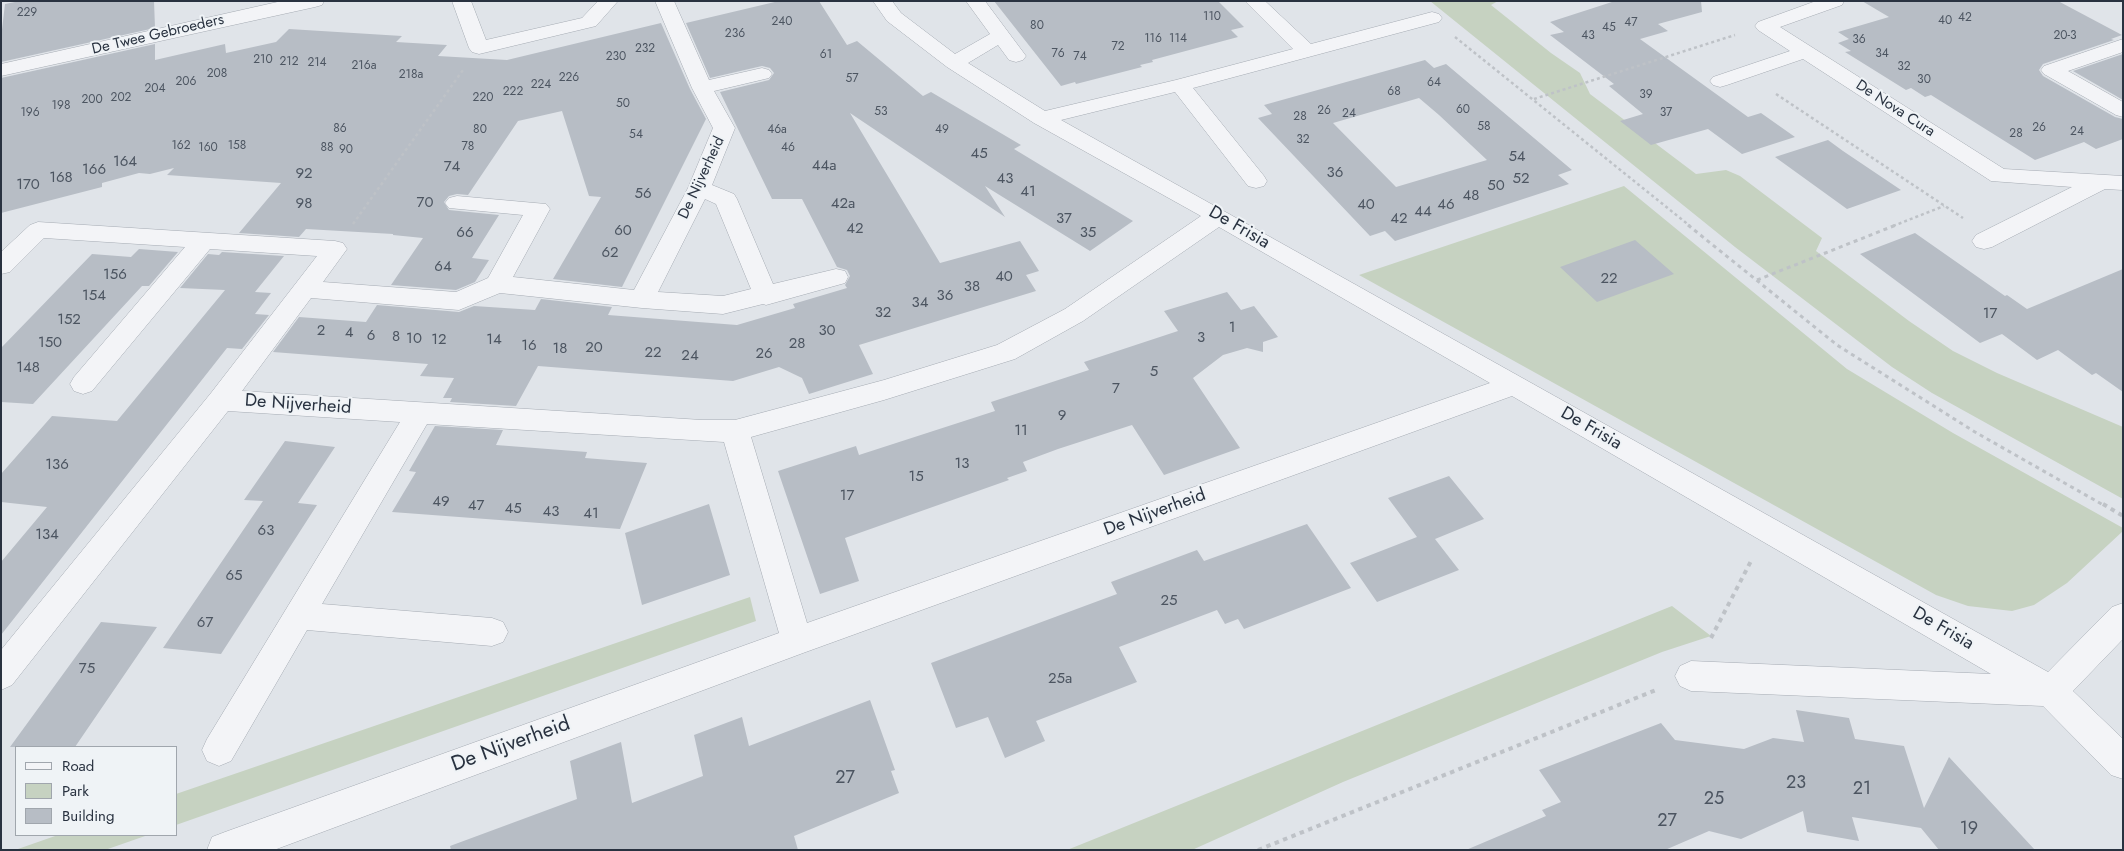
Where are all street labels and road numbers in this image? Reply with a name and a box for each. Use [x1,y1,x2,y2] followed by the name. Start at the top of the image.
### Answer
[90,11,226,59] street label: De Twee Gebroeders
[1852,77,1938,141] street label: De Nova Cura
[675,134,729,222] street label: De Nijverheid
[1205,202,1273,254] street label: De Frisia
[244,391,352,419] street label: De Nijverheid
[1557,403,1625,455] street label: De Frisia
[1101,485,1209,541] street label: De Nijverheid
[1909,603,1977,655] street label: De Frisia
[448,712,574,778] street label: De Nijverheid

